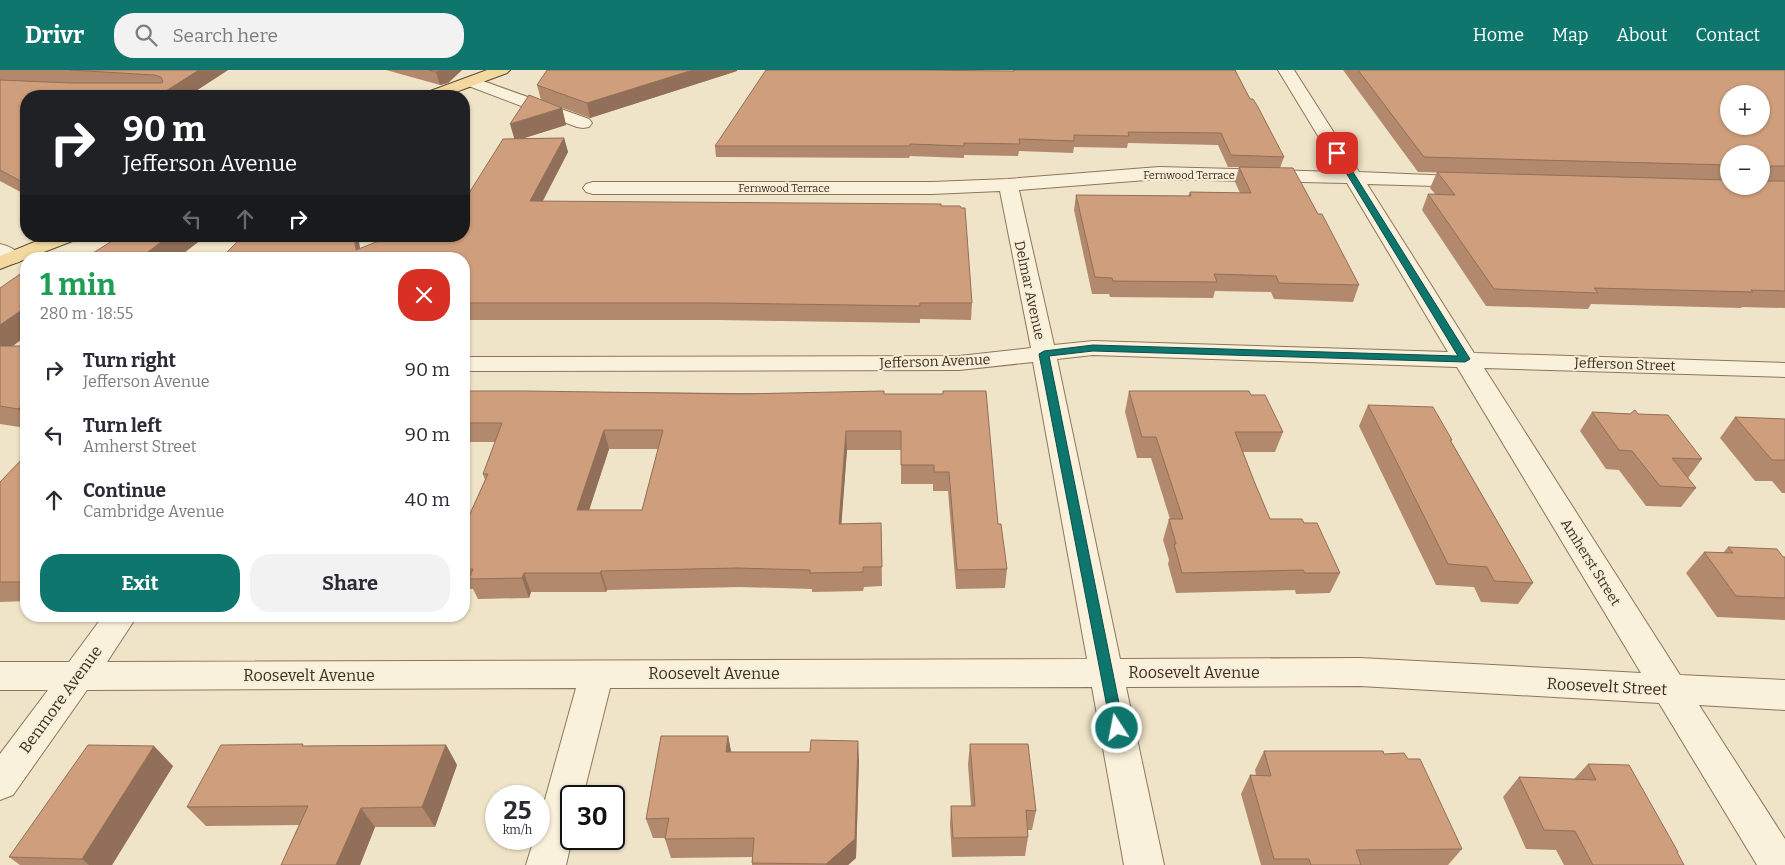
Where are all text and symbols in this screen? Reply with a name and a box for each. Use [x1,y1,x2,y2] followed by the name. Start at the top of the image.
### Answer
[114,13,464,58] search box
[25,21,84,49] text: Drivr
[132,21,160,49] icon: search
[172,24,278,47] text: Search here
[1473,24,1524,46] text: Home
[1552,24,1588,46] text: Map
[1616,24,1667,46] text: About
[1695,24,1760,46] text: Contact
[1720,85,1770,195] map controls
[1720,85,1770,135] button: +
[123,108,206,150] text: 90 m
[40,110,105,175] icon: right
[1316,132,1358,174] pin
[1323,139,1351,167] icon: arrive
[1720,145,1770,195] button: −
[123,150,297,177] text: Jefferson Avenue
[1143,169,1235,182] street label: Fernwood Terrace
[738,182,830,195] street label: Fernwood Terrace
[178,205,206,233] icon: left
[231,205,259,233] icon: ahead
[284,205,312,233] icon: right
[1011,239,1048,341] street label: Delmar Avenue
[40,267,116,303] text: 1 min
[398,269,450,321] button: close
[40,304,133,323] text: 280 m · 18:55
[83,349,176,372] text: Turn right
[878,351,991,372] street label: Jefferson Avenue
[1573,354,1676,375] street label: Jefferson Street
[40,356,68,384] icon: right
[405,358,450,381] text: 90 m
[83,372,210,391] text: Jefferson Avenue
[83,414,162,437] text: Turn left
[40,421,68,449] icon: left
[405,423,450,446] text: 90 m
[83,437,197,456] text: Amherst Street
[83,479,166,502] text: Continue
[40,486,68,514] icon: ahead
[405,488,450,511] text: 40 m
[83,502,224,521] text: Cambridge Avenue
[1557,516,1624,609] street label: Amherst Street
[40,554,240,612] button: Exit
[250,554,450,612] button: Share
[15,642,106,757] street label: Benmore Avenue
[1128,663,1260,682] street label: Roosevelt Avenue
[648,664,780,683] street label: Roosevelt Avenue
[243,666,375,685] street label: Roosevelt Avenue
[1546,674,1668,699] street label: Roosevelt Street
[1090,701,1142,753] position arrow
[560,785,625,850] speed limit sign: 30
[504,796,531,826] text: 25
[503,823,532,837] text: km/h

